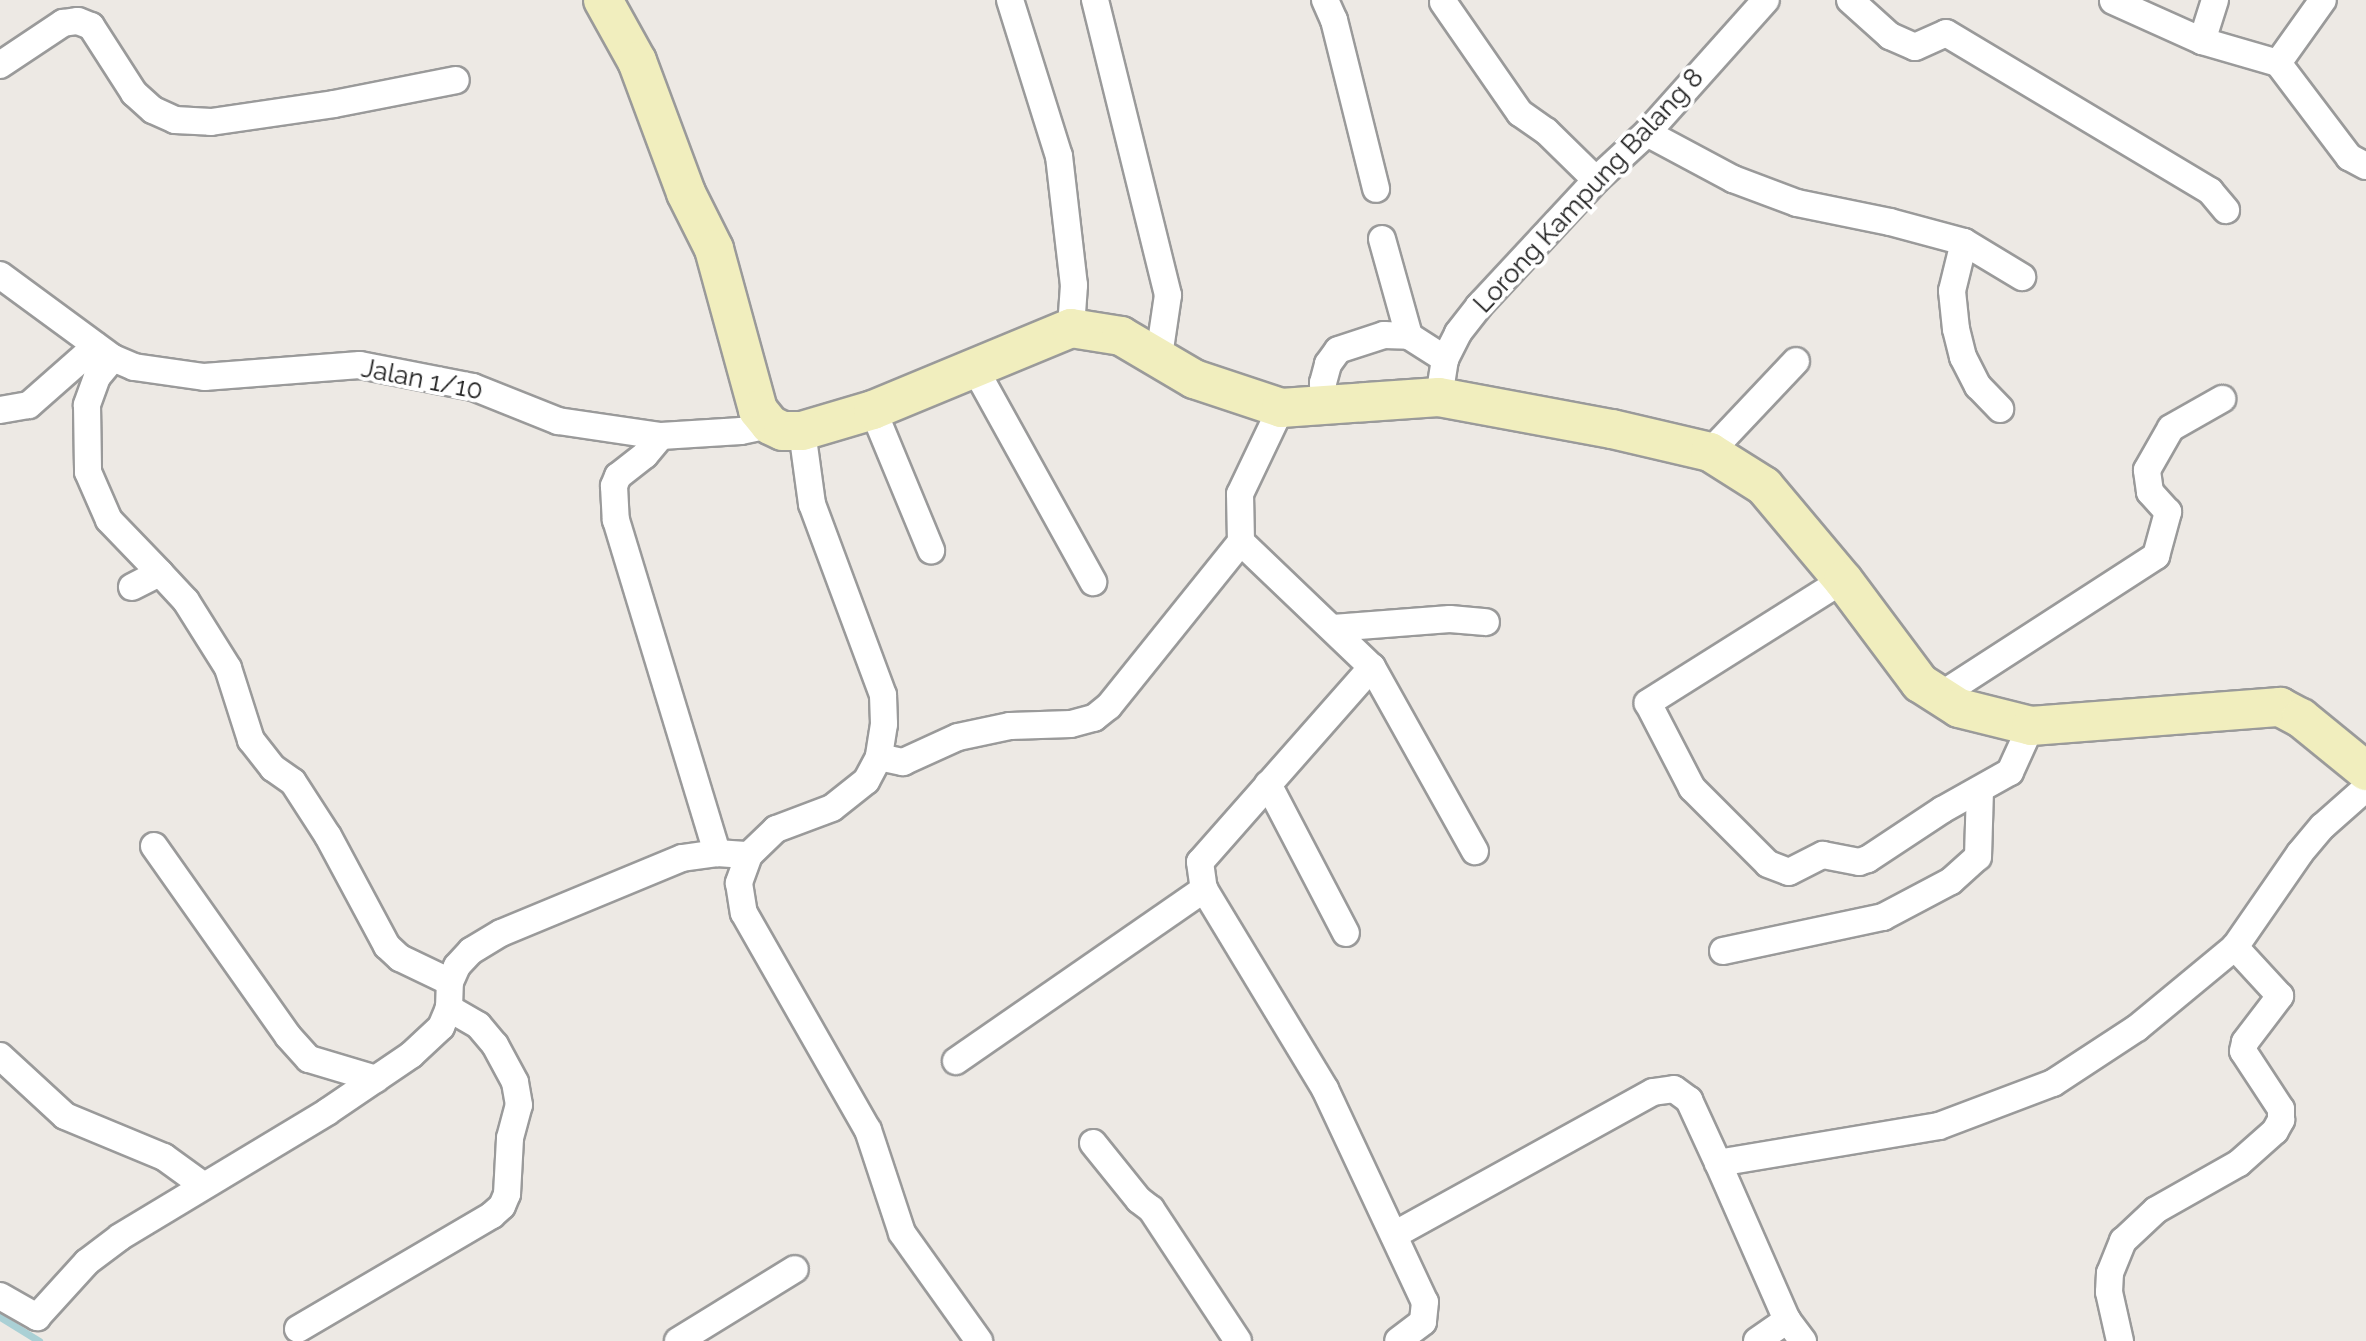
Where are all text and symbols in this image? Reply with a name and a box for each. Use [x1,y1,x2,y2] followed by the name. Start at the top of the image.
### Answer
[1468,62,1710,320] street label: Lorong Kampung Balang 8
[359,353,485,407] street label: Jalan 1/10

